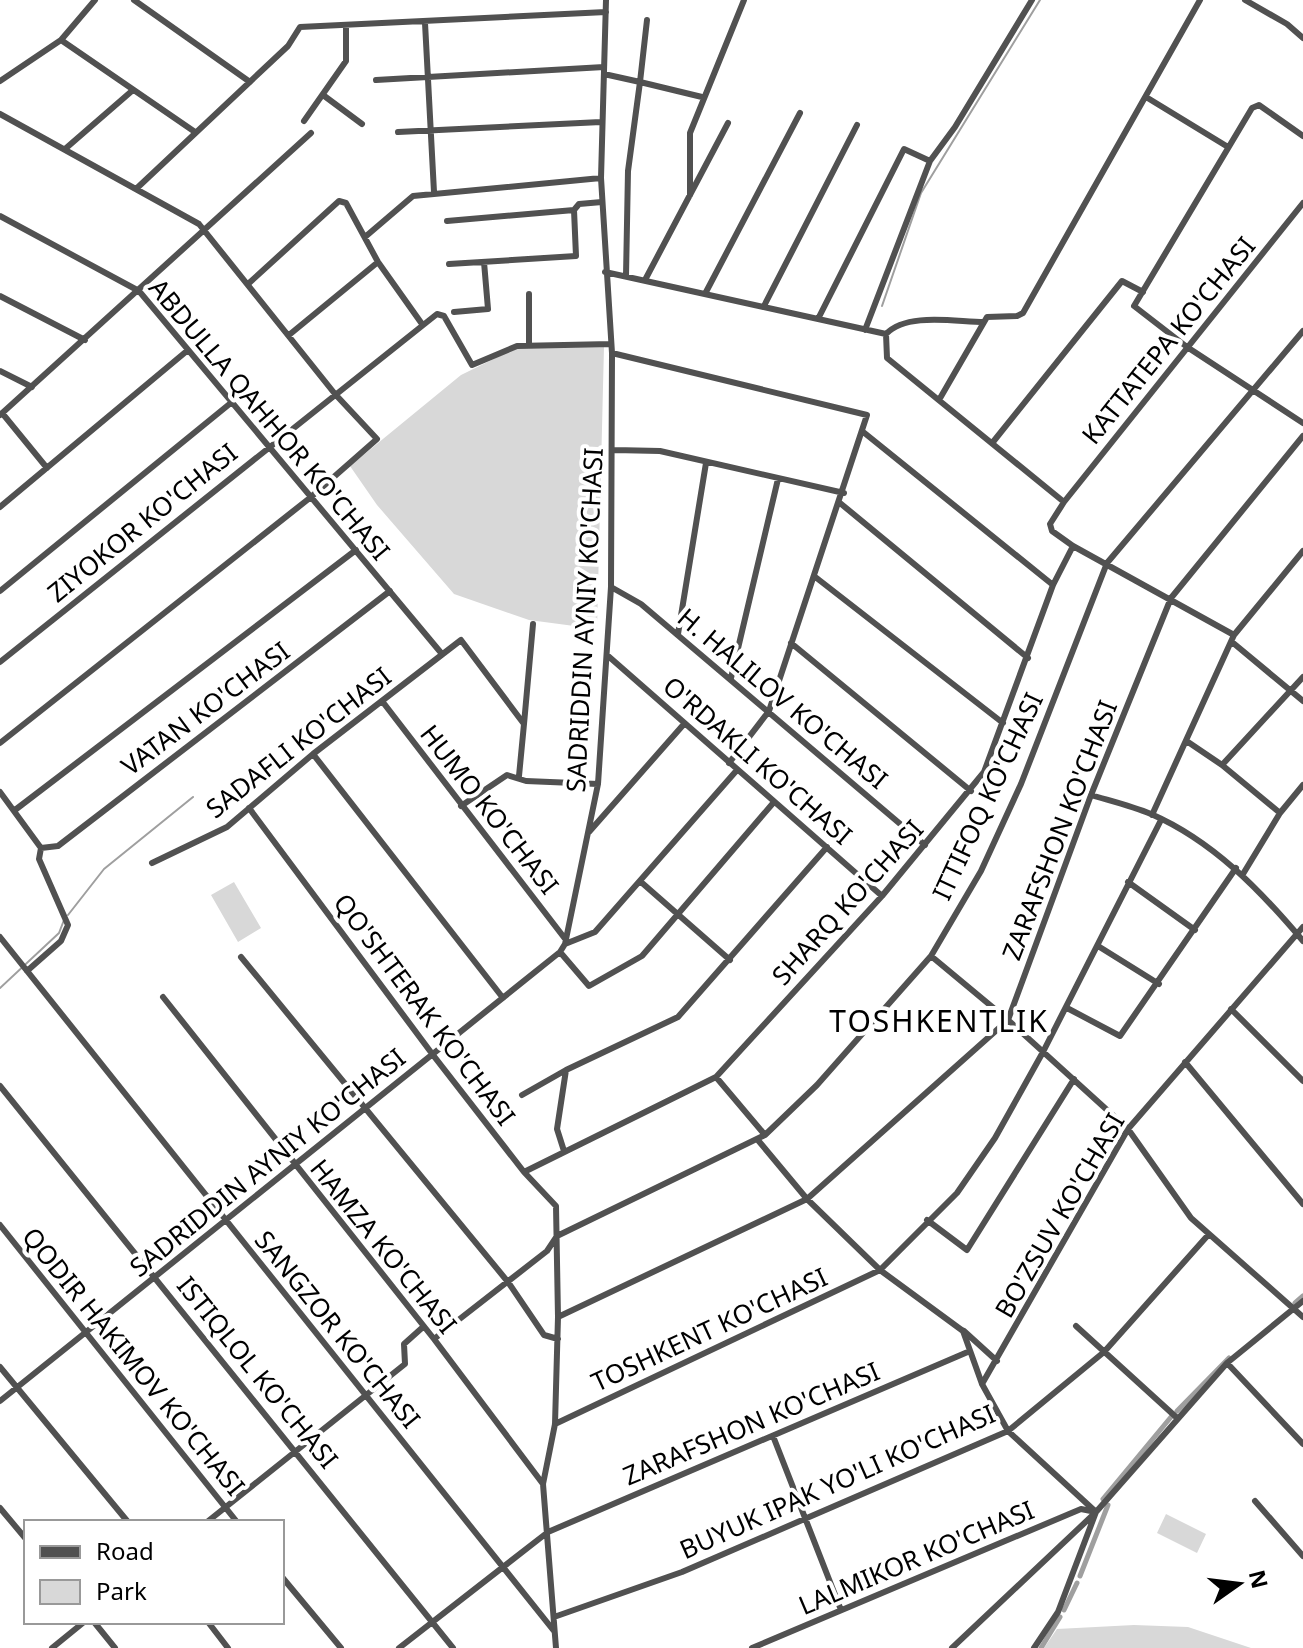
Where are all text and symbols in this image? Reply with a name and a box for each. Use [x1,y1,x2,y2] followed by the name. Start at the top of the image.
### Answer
[1073,229,1263,451] street label: KATTATEPA KO'CHASI
[141,271,399,567] street label: ABDULLA QAHHOR KO'CHASI
[40,434,244,610] street label: ZIYOKOR KO'CHASI
[557,447,611,793] street label: SADRIDDIN AYNIY KO'CHASI
[670,599,896,797] street label: H. HALILOV KO'CHASI
[113,633,297,783] street label: VATAN KO'CHASI
[198,658,398,826] street label: SADAFLI KO'CHASI
[656,668,860,852] street label: O'RDAKLI KO'CHASI
[923,686,1051,906] street label: ITTIFOQ KO'CHASI
[993,695,1125,965] street label: ZARAFSHON KO'CHASI
[412,717,568,901] street label: HUMO KO'CHASI
[763,812,931,992] street label: SHARQ KO'CHASI
[326,886,524,1132] street label: QO'SHTERAK KO'CHASI
[829,1000,1049,1041] district label: TOSHKENTLIK
[122,1039,412,1285] street label: SADRIDDIN AYNIY KO'CHASI
[986,1106,1132,1324] street label: BO'ZSUV KO'CHASI
[302,1151,466,1341] street label: HAMZA KO'CHASI
[15,1219,253,1503] street label: QODIR HAKIMOV KO'CHASI
[247,1223,429,1435] street label: SANGZOR KO'CHASI
[585,1258,833,1400] street label: TOSHKENT KO'CHASI
[169,1268,347,1476] street label: ISTIQLOL KO'CHASI
[617,1353,885,1493] street label: ZARAFSHON KO'CHASI
[674,1395,1000,1567] street label: BUYUK IPAK YO'LI KO'CHASI
[793,1491,1039,1623] street label: LALMIKOR KO'CHASI
[24,1520,284,1624] legend
[96,1534,154,1567] text: Road
[1199,1544,1279,1624] north arrow
[1243,1567,1276,1591] text: N
[96,1574,147,1607] text: Park

